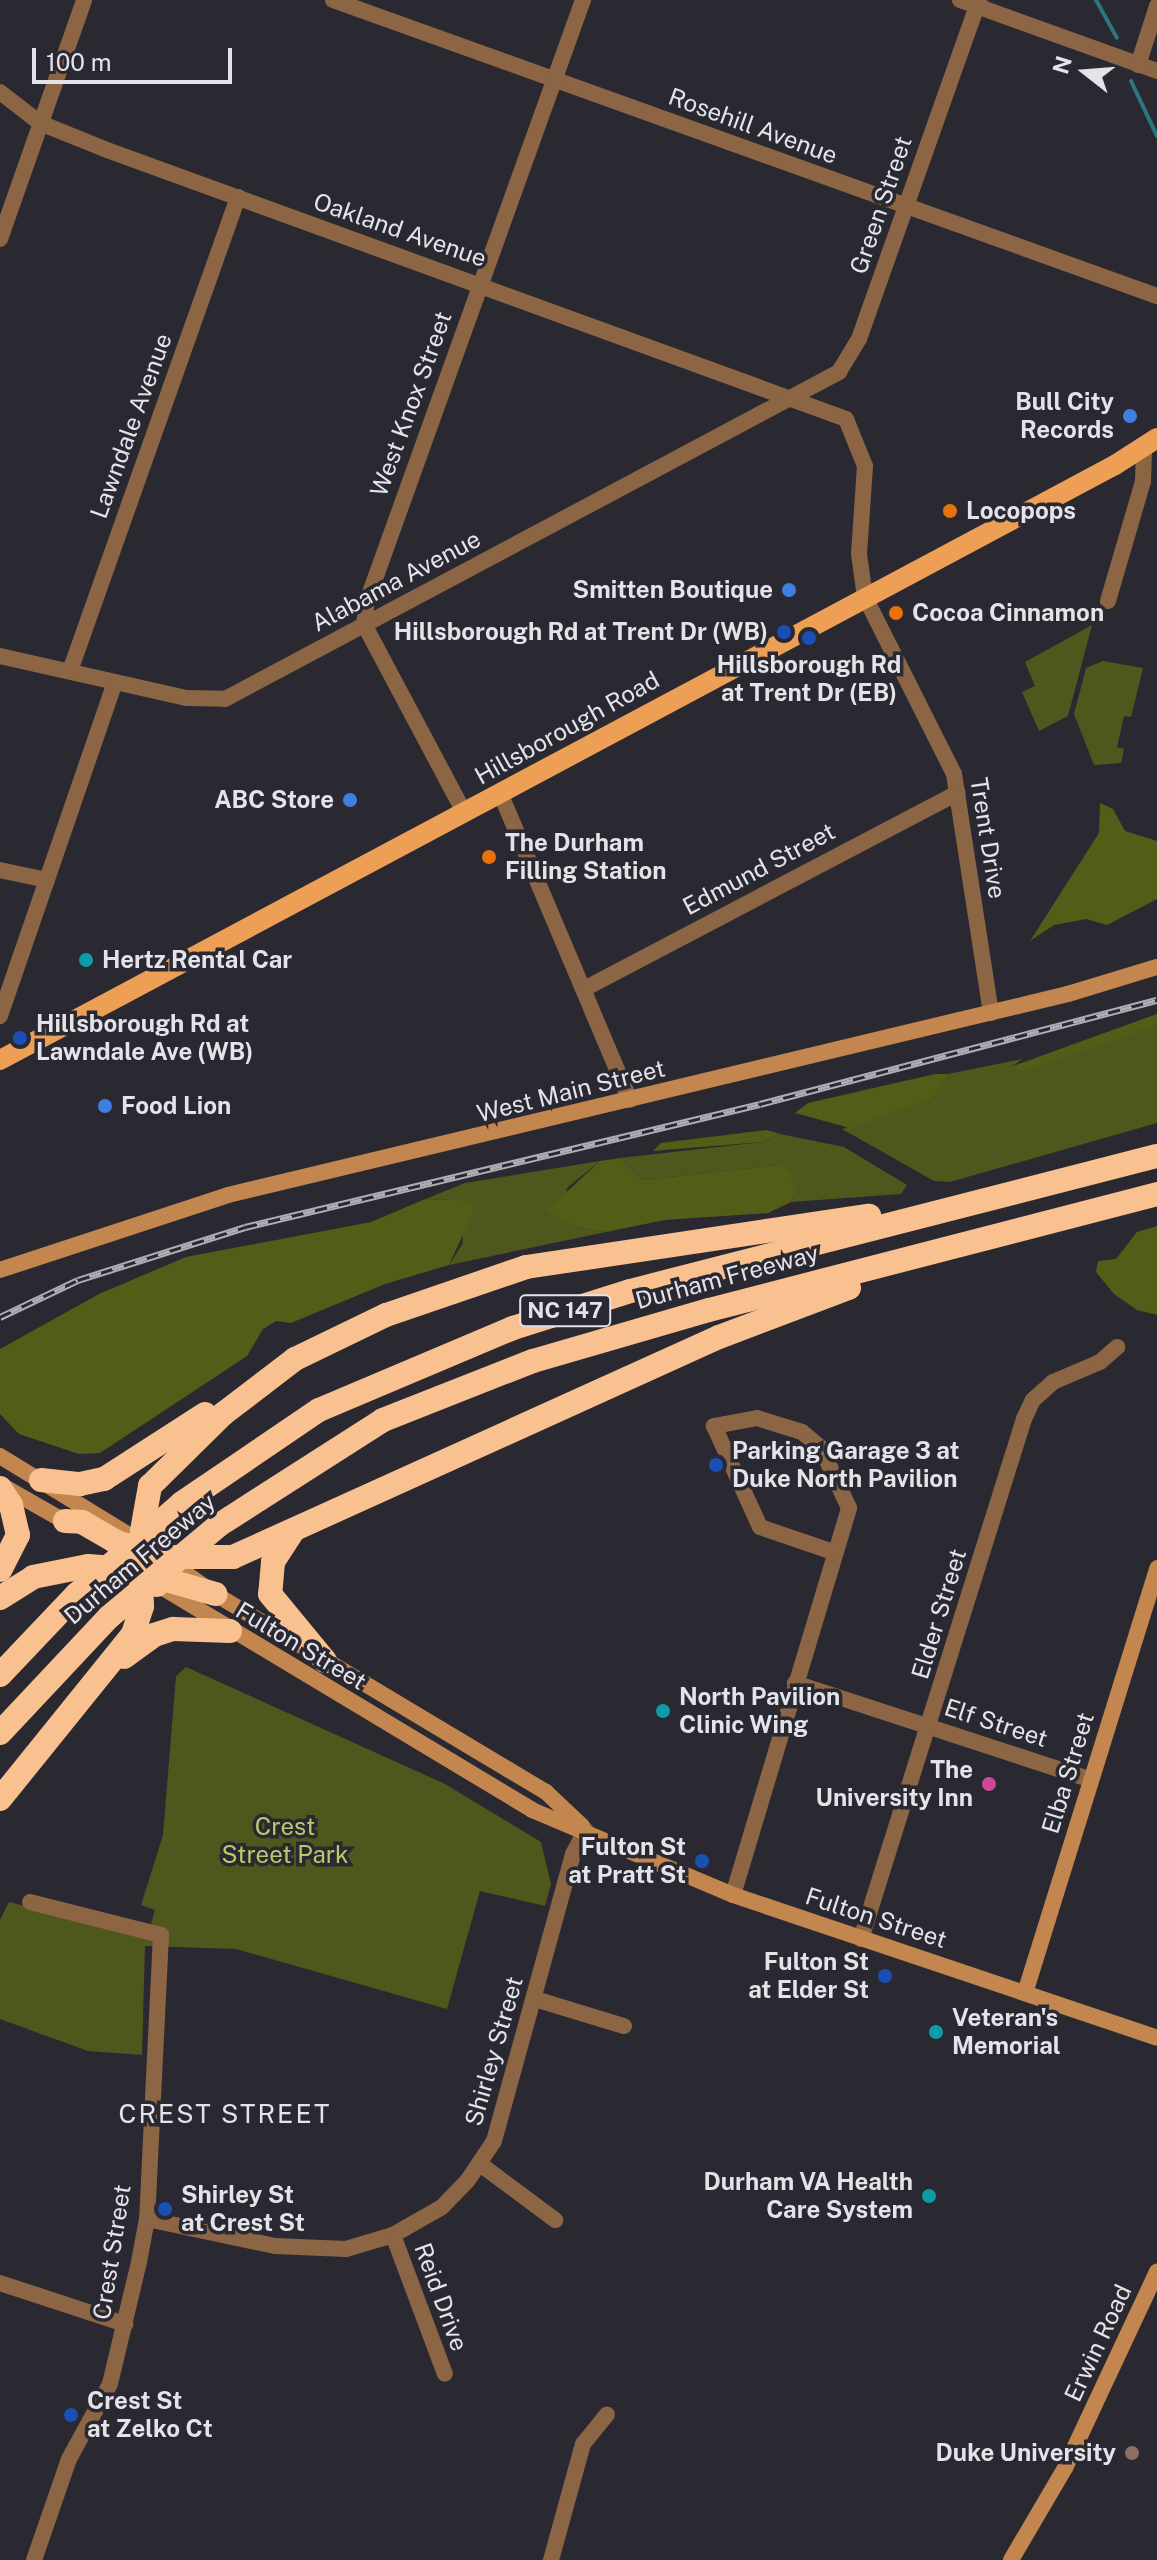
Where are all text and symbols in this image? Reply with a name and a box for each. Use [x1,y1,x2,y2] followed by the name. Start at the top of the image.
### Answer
[36,32,236,82] scale bar
[1045,32,1125,112] north arrow
[46,48,112,76] text: 100 m
[1047,53,1077,77] text: N
[665,82,841,170] street label: Rosehill Avenue
[844,132,918,278] street label: Green Street
[310,187,490,273] street label: Oakland Avenue
[364,308,458,500] street label: West Knox Street
[84,329,178,523] street label: Lawndale Avenue
[1015,388,1114,444] place label: Bull City Records
[1121,407,1139,425] marker: Bull City Records
[966,497,1076,525] place label: Locopops
[941,502,959,520] marker: Locopops
[307,524,485,638] street label: Alabama Avenue
[573,576,773,604] place label: Smitten Boutique
[780,581,798,599] marker: Smitten Boutique
[912,599,1104,627] place label: Cocoa Cinnamon
[887,604,905,622] marker: Cocoa Cinnamon
[394,618,768,646] place label: Hillsborough Rd at Trent Dr (WB)
[775,623,793,641] marker: Hillsborough Rd at Trent Dr (WB)
[800,629,818,647] marker: Hillsborough Rd at Trent Dr (EB)
[717,651,901,707] place label: Hillsborough Rd at Trent Dr (EB)
[470,665,664,791] street label: Hillsborough Road
[964,775,1012,901] street label: Trent Drive
[214,786,334,814] place label: ABC Store
[341,791,359,809] marker: ABC Store
[678,817,840,921] street label: Edmund Street
[505,829,667,885] place label: The Durham Filling Station
[480,848,498,866] marker: The Durham Filling Station
[102,946,292,974] place label: Hertz Rental Car
[77,951,95,969] marker: Hertz Rental Car
[36,1010,253,1066] place label: Hillsborough Rd at Lawndale Ave (WB)
[11,1029,29,1047] marker: Hillsborough Rd at Lawndale Ave (WB)
[474,1054,668,1128] street label: West Main Street
[121,1092,231,1120] place label: Food Lion
[96,1097,114,1115] marker: Food Lion
[632,1239,822,1315] street label: Durham Freeway
[519,1293,611,1329] road number: NC 147
[732,1437,960,1493] place label: Parking Garage 3 at Duke North Pavilion
[707,1456,725,1474] marker: Parking Garage 3 at Duke North Pavilion
[59,1487,221,1631] street label: Durham Freeway
[906,1545,972,1683] street label: Elder Street
[231,1596,371,1696] street label: Fulton Street
[679,1683,840,1739] place label: North Pavilion Clinic Wing
[941,1693,1051,1753] street label: Elf Street
[654,1702,672,1720] marker: North Pavilion Clinic Wing
[1036,1709,1100,1837] street label: Elba Street
[815,1756,973,1812] place label: The University Inn
[980,1775,998,1793] marker: The University Inn
[221,1813,349,1869] park label: Crest Street Park
[568,1833,686,1889] place label: Fulton St at Pratt St
[693,1852,711,1870] marker: Fulton St at Pratt St
[802,1882,950,1954] street label: Fulton Street
[748,1948,869,2004] place label: Fulton St at Elder St
[876,1967,894,1985] marker: Fulton St at Elder St
[459,1973,529,2129] street label: Shirley Street
[952,2004,1061,2060] place label: Veteran's Memorial
[927,2023,945,2041] marker: Veteran's Memorial
[119,2098,331,2130] district label: CREST STREET
[703,2168,913,2224] place label: Durham VA Health Care System
[181,2181,305,2237] place label: Shirley St at Crest St
[87,2182,137,2322] street label: Crest Street
[920,2187,938,2205] marker: Durham VA Health Care System
[156,2200,174,2218] marker: Shirley St at Crest St
[408,2239,474,2355] street label: Reid Drive
[1058,2280,1138,2406] street label: Erwin Road
[87,2387,213,2443] place label: Crest St at Zelko Ct
[62,2406,80,2424] marker: Crest St at Zelko Ct
[935,2439,1116,2467] place label: Duke University
[1123,2444,1141,2462] marker: Duke University

